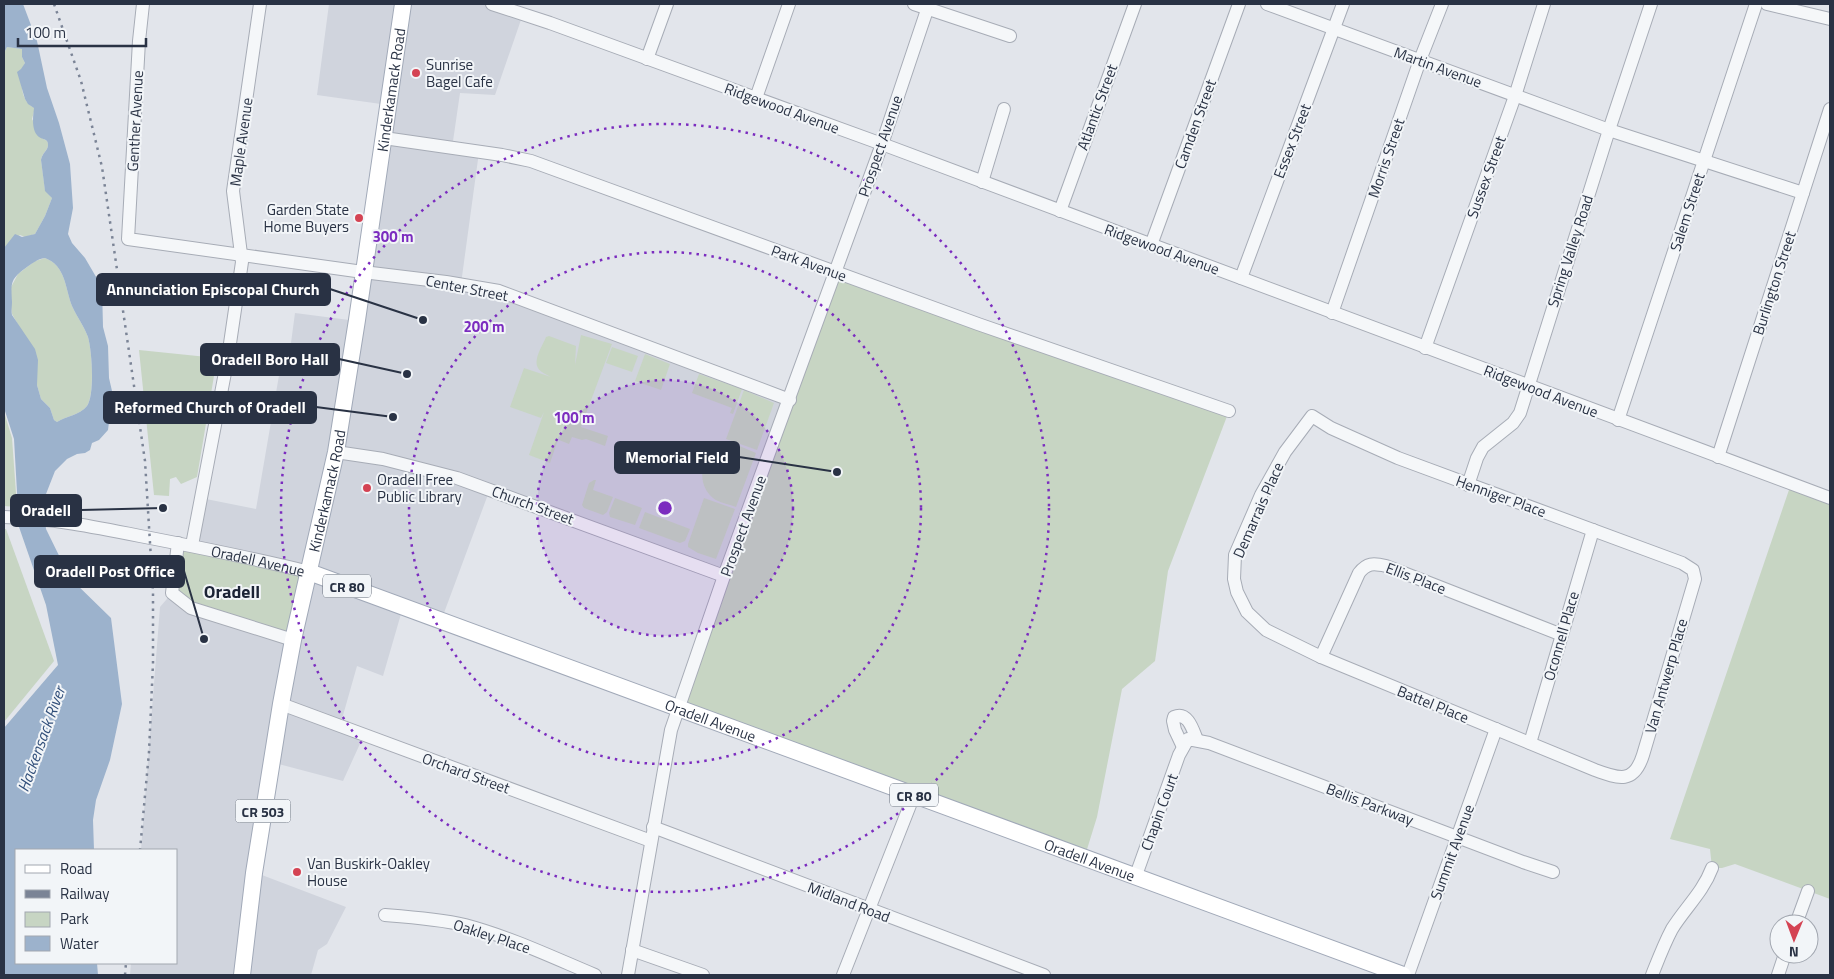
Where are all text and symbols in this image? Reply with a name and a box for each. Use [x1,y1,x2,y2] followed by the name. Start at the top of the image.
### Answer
[18,15,145,47] scale bar
[25,21,66,44] text: 100 m
[370,26,411,153] street label: Kinderkamack Road
[1391,40,1485,94] street label: Martin Avenue
[426,53,493,93] place label: Sunrise Bagel Cafe
[1071,60,1123,153] street label: Atlantic Street
[410,67,422,79] marker: Sunrise Bagel Cafe
[121,70,149,172] street label: Genther Avenue
[1168,75,1222,172] street label: Camden Street
[721,76,843,140] street label: Ridgewood Avenue
[852,92,908,200] street label: Prospect Avenue
[223,96,259,188] street label: Maple Avenue
[1267,100,1317,182] street label: Essex Street
[1362,114,1411,201] street label: Morris Street
[1460,132,1512,221] street label: Sussex Street
[1664,169,1711,254] street label: Salem Street
[1541,192,1599,310] street label: Spring Valley Road
[264,198,349,238] place label: Garden State Home Buyers
[353,212,365,224] marker: Garden State Home Buyers
[1101,217,1223,281] street label: Ridgewood Avenue
[372,225,414,248] text: 300 m
[1746,227,1802,338] street label: Burlington Street
[768,239,850,287] street label: Park Avenue
[424,269,511,307] street label: Center Street
[97,274,330,305] callout: Annunciation Episcopal Church
[106,277,320,301] text: Annunciation Episcopal Church
[463,315,505,338] text: 200 m
[201,344,339,375] callout: Oradell Boro Hall
[211,347,329,371] text: Oradell Boro Hall
[1480,359,1602,423] street label: Ridgewood Avenue
[104,392,316,423] callout: Reformed Church of Oradell
[114,395,306,419] text: Reformed Church of Oradell
[553,406,595,429] text: 100 m
[302,428,351,554] street label: Kinderkamack Road
[615,442,739,473] callout: Memorial Field
[625,445,729,469] text: Memorial Field
[1227,458,1289,562] street label: Demarrais Place
[377,468,462,508] place label: Oradell Free Public Library
[1453,469,1549,523] street label: Henniger Place
[714,472,772,580] street label: Prospect Avenue
[489,480,578,531] street label: Church Street
[361,482,373,494] marker: Oradell Free Public Library
[11,495,81,526] callout: Oradell
[21,498,71,522] text: Oradell
[656,499,674,517] centre of rings
[209,539,307,582] street label: Oradell Avenue
[35,556,184,587] callout: Oradell Post Office
[1383,556,1449,600] street label: Ellis Place
[45,559,175,583] text: Oradell Post Office
[323,574,371,598] road number: CR 80
[204,578,260,605] district label: Oradell
[1537,589,1585,683] street label: Oconnell Place
[1639,616,1693,736] street label: Van Antwerp Place
[1394,679,1472,729] street label: Battel Place
[11,681,72,795] water label: Hackensack River
[662,693,759,747] street label: Oradell Avenue
[419,746,514,800] street label: Orchard Street
[1134,770,1184,854] street label: Chapin Court
[1323,777,1417,831] street label: Bellis Parkway
[890,784,938,806] road number: CR 80
[236,799,290,822] road number: CR 503
[1424,801,1480,903] street label: Summit Avenue
[1041,832,1138,887] street label: Oradell Avenue
[15,849,178,964] legend
[307,852,430,892] place label: Van Buskirk-Oakley House
[60,857,92,880] text: Road
[291,866,303,878] marker: Van Buskirk-Oakley House
[804,876,894,928] street label: Midland Road
[60,882,110,905] text: Railway
[60,907,89,930] text: Park
[450,913,534,959] street label: Oakley Place
[1769,914,1819,964] north arrow
[60,932,99,955] text: Water
[1789,942,1799,963] text: N

